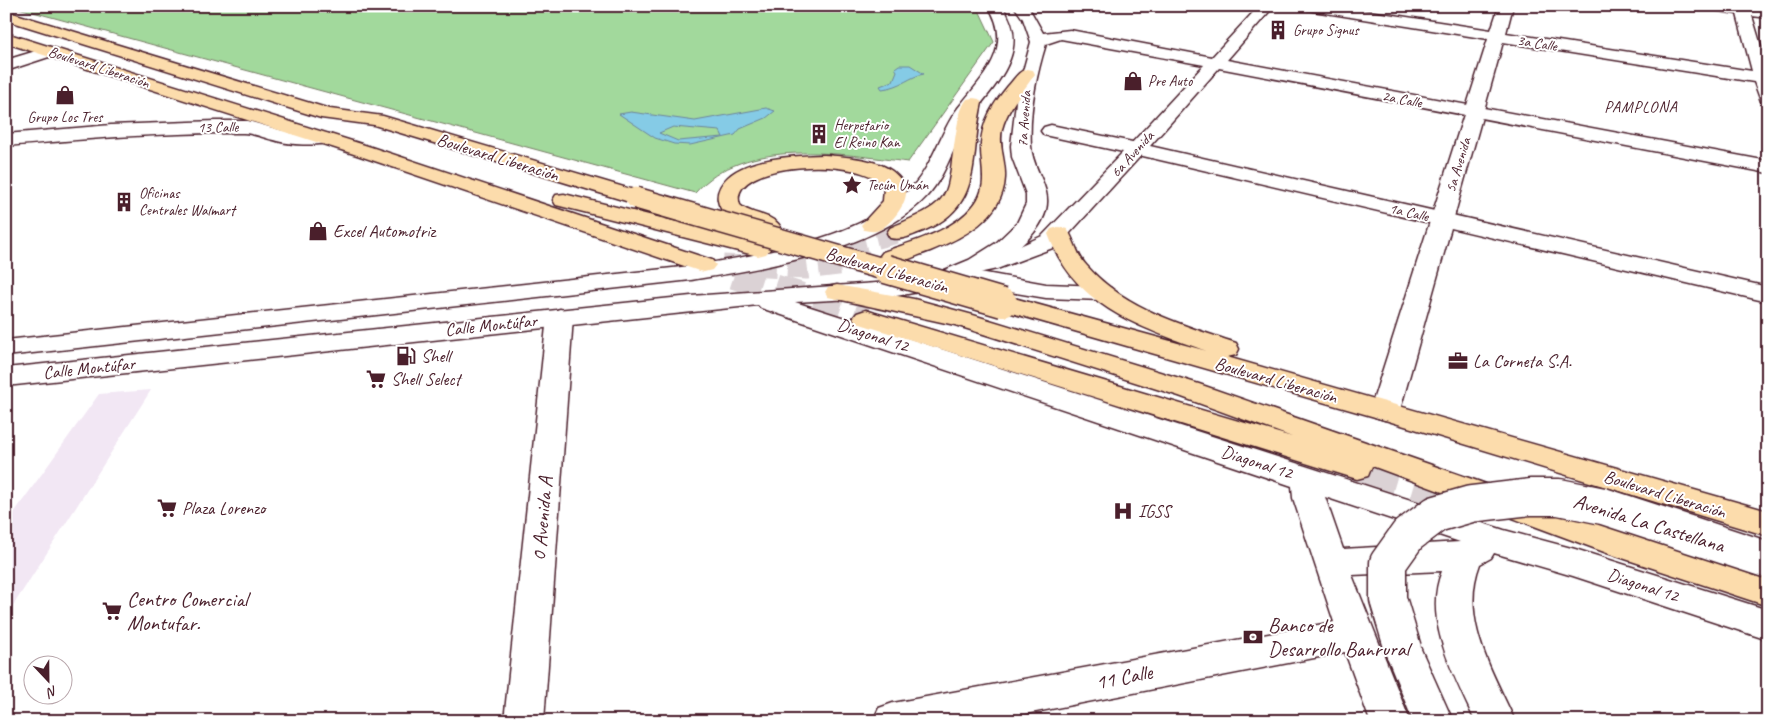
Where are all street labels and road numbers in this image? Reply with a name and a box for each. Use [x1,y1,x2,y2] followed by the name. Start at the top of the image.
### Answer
[1516,31,1559,56] street label: 3a Calle
[46,42,153,93] street label: Boulevard Liberación
[1380,86,1424,113] street label: 2a Calle
[1013,89,1036,148] street label: 7a Avenida
[197,118,240,137] street label: 13 Calle
[1106,126,1159,182] street label: 6a Avenida
[434,128,562,186] street label: Boulevard Liberación
[1441,134,1476,195] street label: 5a Avenida
[1387,199,1432,226] street label: 1a Calle
[823,242,952,298] street label: Boulevard Liberación
[444,309,539,341] street label: Calle Montúfar
[835,313,913,357] street label: Diagonal 12
[42,352,137,384] street label: Calle Montúfar
[1212,352,1341,408] street label: Boulevard Liberación
[1219,440,1297,484] street label: Diagonal 12
[1601,465,1729,523] street label: Boulevard Liberación
[525,474,559,562] street label: 0 Avenida A
[1570,488,1729,559] street label: Avenida La Castellana
[1605,563,1683,607] street label: Diagonal 12
[1094,659,1156,695] street label: 11 Calle

